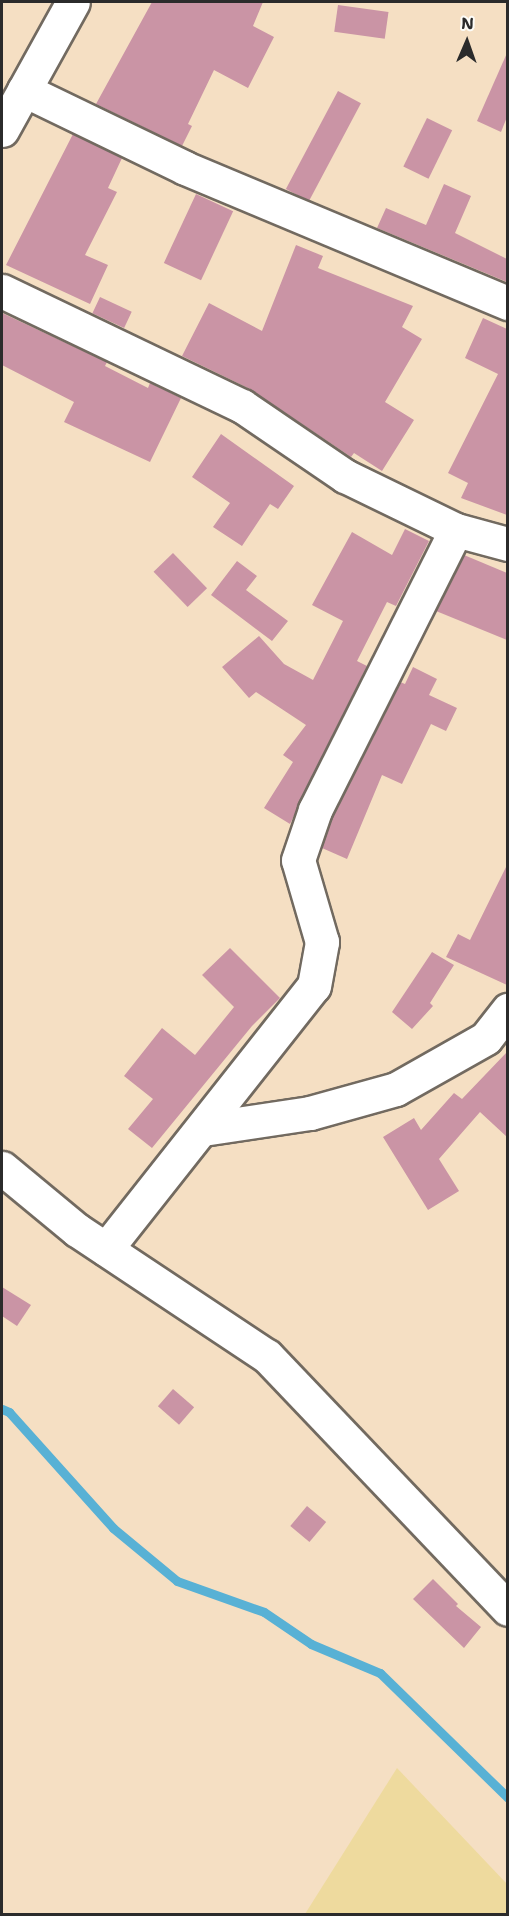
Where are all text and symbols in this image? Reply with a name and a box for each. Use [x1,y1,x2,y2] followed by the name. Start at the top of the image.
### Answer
[437,12,497,72] north arrow
[461,13,474,34] text: N

